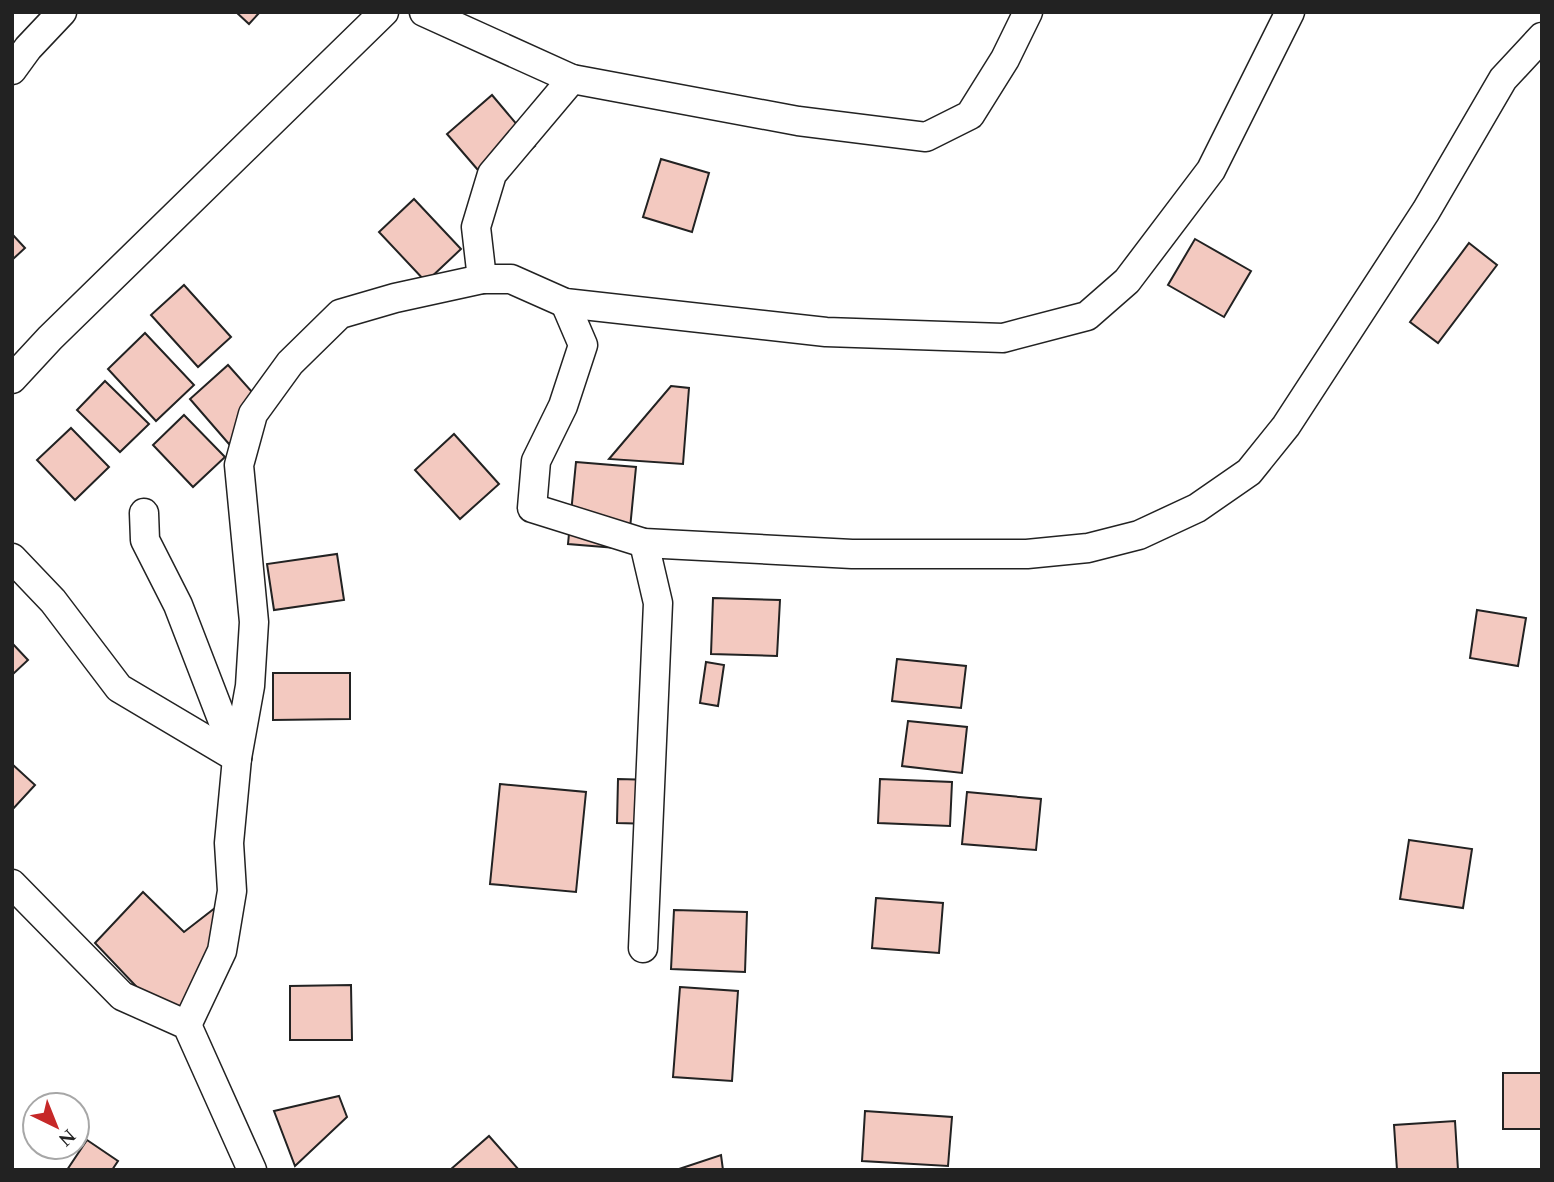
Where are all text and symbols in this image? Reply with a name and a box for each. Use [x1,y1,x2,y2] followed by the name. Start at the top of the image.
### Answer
[21,1091,91,1161] north arrow
[51,1121,82,1153] text: N

